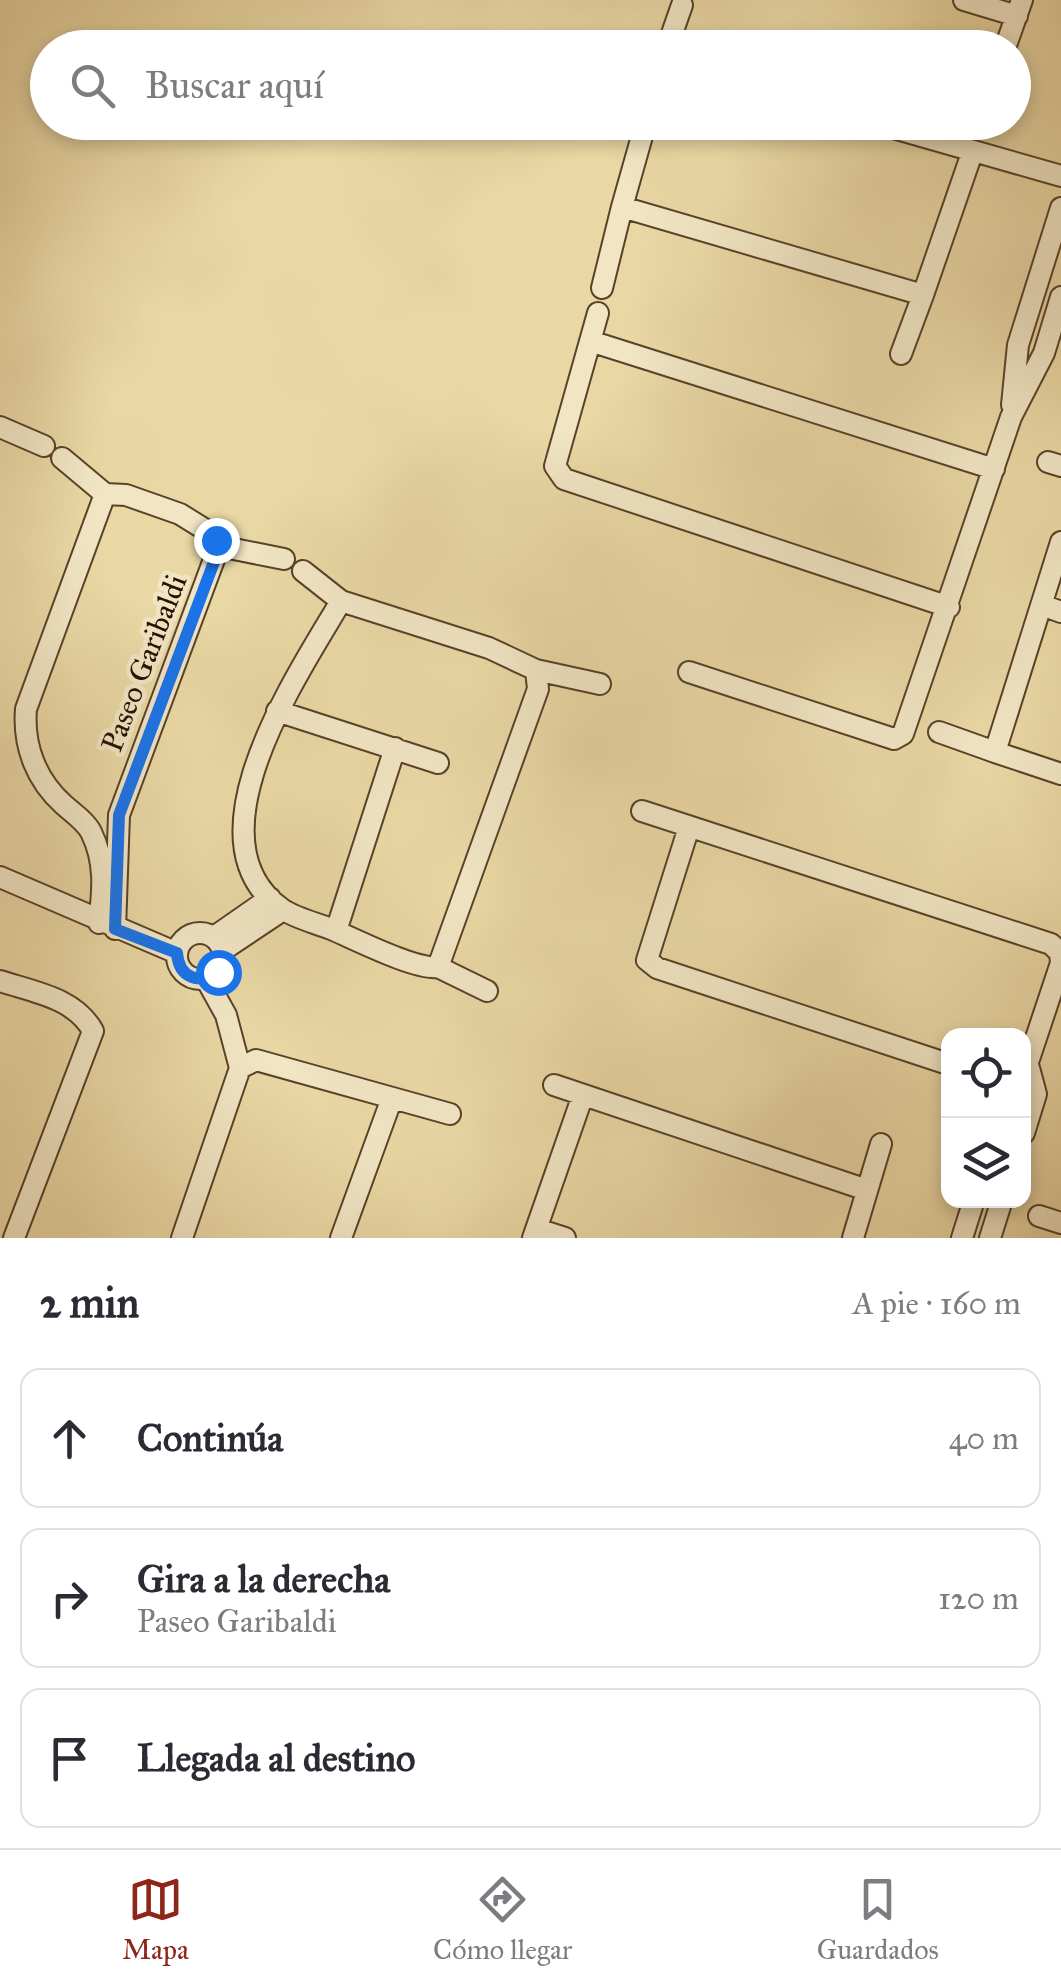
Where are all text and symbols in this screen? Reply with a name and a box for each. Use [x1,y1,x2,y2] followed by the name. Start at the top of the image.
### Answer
[30,30,1031,140] search box
[65,58,120,113] icon: search
[145,62,324,108] text: Buscar aquí
[194,518,240,564] route end
[94,569,194,757] street label: Paseo Garibaldi
[196,950,242,996] route start
[941,1028,1031,1208] map controls
[941,1028,1031,1118] button: locate
[941,1118,1031,1208] button: layers
[40,1277,139,1329] text: 2 min
[852,1284,1021,1323] text: A pie · 160 m
[42,1411,97,1466] icon: ahead
[137,1415,283,1461] text: Continúa
[949,1419,1019,1458] text: 40 m
[137,1556,390,1602] text: Gira a la derecha
[42,1571,97,1626] icon: right
[938,1579,1019,1618] text: 120 m
[137,1602,337,1641] text: Paseo Garibaldi
[42,1731,97,1786] icon: arrive
[137,1735,416,1781] text: Llegada al destino
[122,1872,189,1967] tab: Mapa
[433,1872,572,1967] tab: Cómo llegar
[817,1872,939,1967] tab: Guardados

